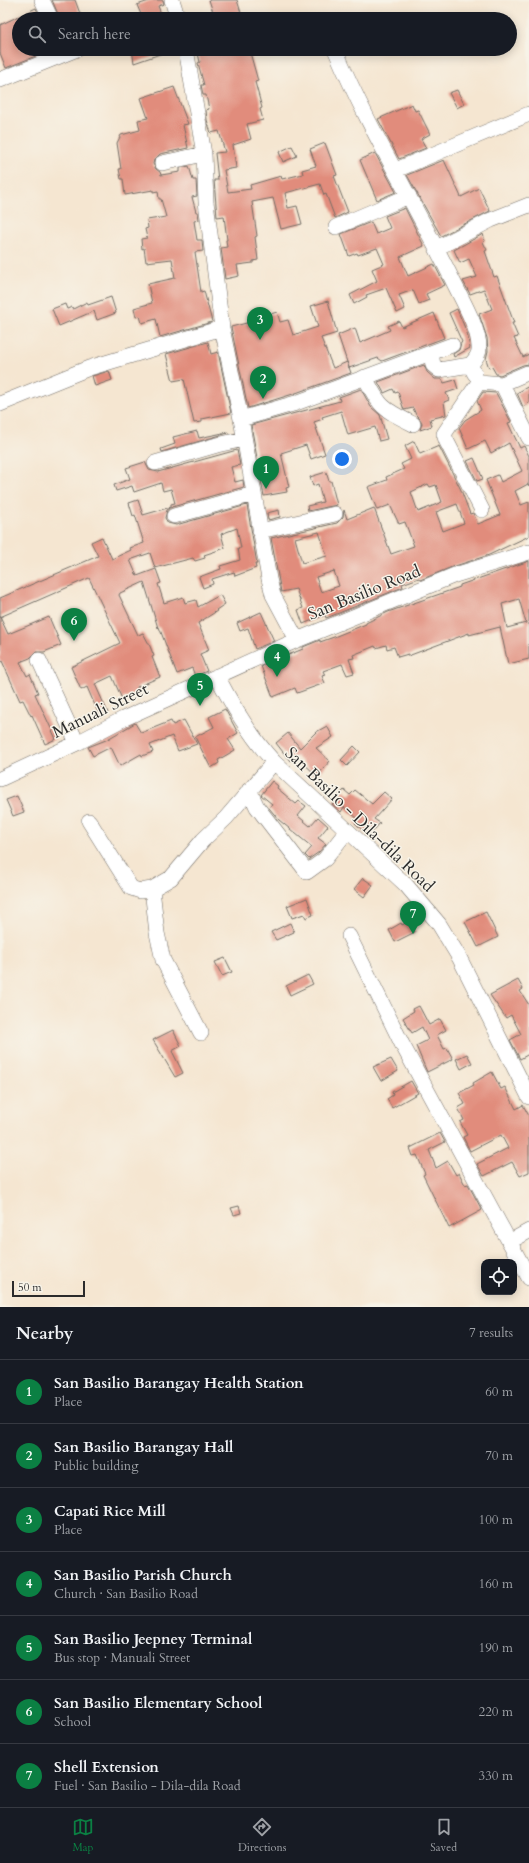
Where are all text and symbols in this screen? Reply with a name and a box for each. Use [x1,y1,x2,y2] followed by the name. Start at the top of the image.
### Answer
[12,12,517,56] search box
[26,23,48,45] icon: search
[58,24,131,44] text: Search here
[247,307,273,340] pin: 3
[250,366,276,399] pin: 2
[332,449,352,469] your location
[253,456,279,489] pin: 1
[304,559,424,626] street label: San Basilio Road
[61,608,87,641] pin: 6
[264,644,290,677] pin: 4
[187,673,213,706] pin: 5
[48,677,153,744] street label: Manuali Street
[280,742,439,897] street label: San Basilio - Dila-dila Road
[400,901,426,934] pin: 7
[481,1259,517,1295] map controls
[481,1259,517,1295] button: locate
[12,1279,85,1298] scale bar
[18,1280,42,1295] text: 50 m
[16,1322,73,1345] text: Nearby
[469,1324,513,1342] text: 7 results
[54,1373,304,1393] text: San Basilio Barangay Health Station
[26,1383,32,1401] text: 1
[485,1383,513,1401] text: 60 m
[54,1393,82,1411] text: Place
[54,1437,233,1457] text: San Basilio Barangay Hall
[26,1447,32,1465] text: 2
[485,1447,513,1465] text: 70 m
[54,1457,139,1475] text: Public building
[54,1501,166,1521] text: Capati Rice Mill
[26,1511,32,1529] text: 3
[479,1511,513,1529] text: 100 m
[54,1521,82,1539] text: Place
[54,1565,232,1585] text: San Basilio Parish Church
[26,1575,32,1593] text: 4
[479,1575,513,1593] text: 160 m
[54,1585,198,1603] text: Church · San Basilio Road
[54,1629,252,1649] text: San Basilio Jeepney Terminal
[26,1639,32,1657] text: 5
[479,1639,513,1657] text: 190 m
[54,1649,190,1667] text: Bus stop · Manuali Street
[54,1693,262,1713] text: San Basilio Elementary School
[26,1703,32,1721] text: 6
[479,1703,513,1721] text: 220 m
[54,1713,91,1731] text: School
[54,1757,159,1777] text: Shell Extension
[26,1767,32,1785] text: 7
[479,1767,513,1785] text: 330 m
[54,1777,241,1795] text: Fuel · San Basilio - Dila-dila Road
[72,1816,94,1855] tab: Map
[238,1816,286,1855] tab: Directions
[430,1816,457,1855] tab: Saved

